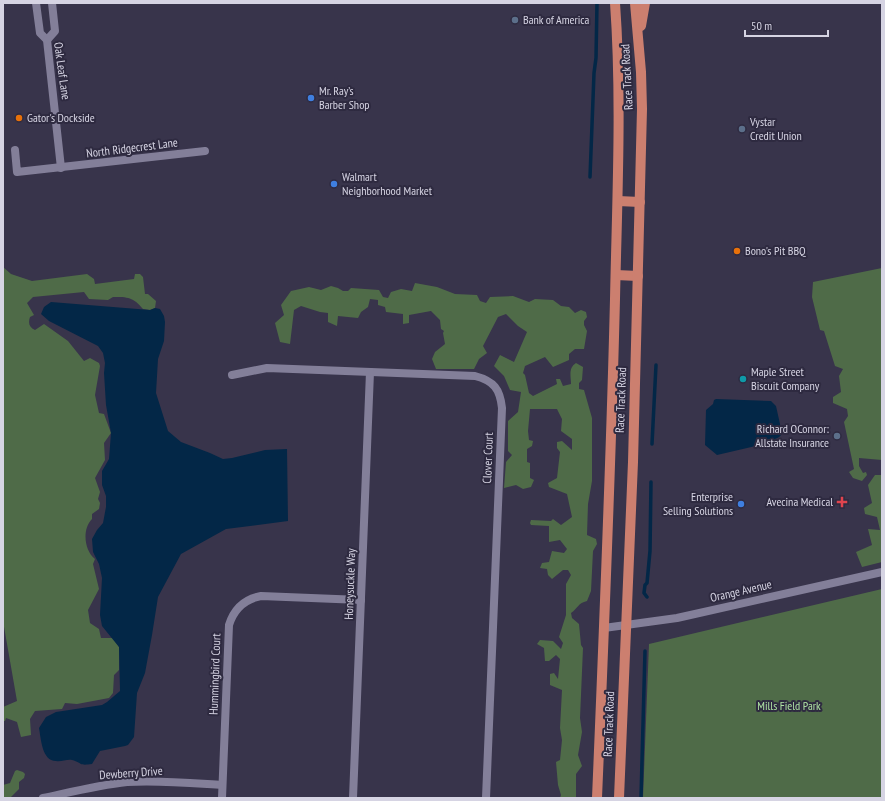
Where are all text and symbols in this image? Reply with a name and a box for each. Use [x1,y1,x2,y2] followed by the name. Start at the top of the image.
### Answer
[523,12,590,27] place label: Bank of America
[745,12,828,38] scale bar
[510,15,520,25] marker: Bank of America
[751,18,772,33] text: 50 m
[51,41,74,101] street label: Oak Leaf Lane
[617,44,636,110] street label: Race Track Road
[319,83,370,112] place label: Mr. Ray’s Barber Shop
[306,93,316,103] marker: Mr. Ray’s Barber Shop
[27,110,95,125] place label: Gator's Dockside
[14,113,24,123] marker: Gator's Dockside
[749,114,802,143] place label: Vystar Credit Union
[737,124,747,134] marker: Vystar Credit Union
[85,134,179,161] street label: North Ridgecrest Lane
[342,169,433,198] place label: Walmart Neighborhood Market
[329,179,339,189] marker: Walmart Neighborhood Market
[745,243,806,258] place label: Bono's Pit BBQ
[732,246,742,256] marker: Bono's Pit BBQ
[751,364,820,393] place label: Maple Street Biscuit Company
[612,367,629,433] street label: Race Track Road
[738,374,748,384] marker: Maple Street Biscuit Company
[755,421,830,450] place label: Richard OConnor: Allstate Insurance
[479,431,496,484] street label: Clover Court
[832,431,842,441] marker: Richard OConnor: Allstate Insurance
[663,489,733,518] place label: Enterprise Selling Solutions
[766,494,833,509] place label: Avecina Medical
[836,496,848,508] marker: Avecina Medical
[736,499,746,509] marker: Enterprise Selling Solutions
[341,548,358,620] street label: Honeysuckle Way
[709,576,773,605] street label: Orange Avenue
[206,632,223,715] street label: Hummingbird Court
[600,691,617,757] street label: Race Track Road
[757,698,821,713] park label: Mills Field Park
[99,763,163,782] street label: Dewberry Drive

